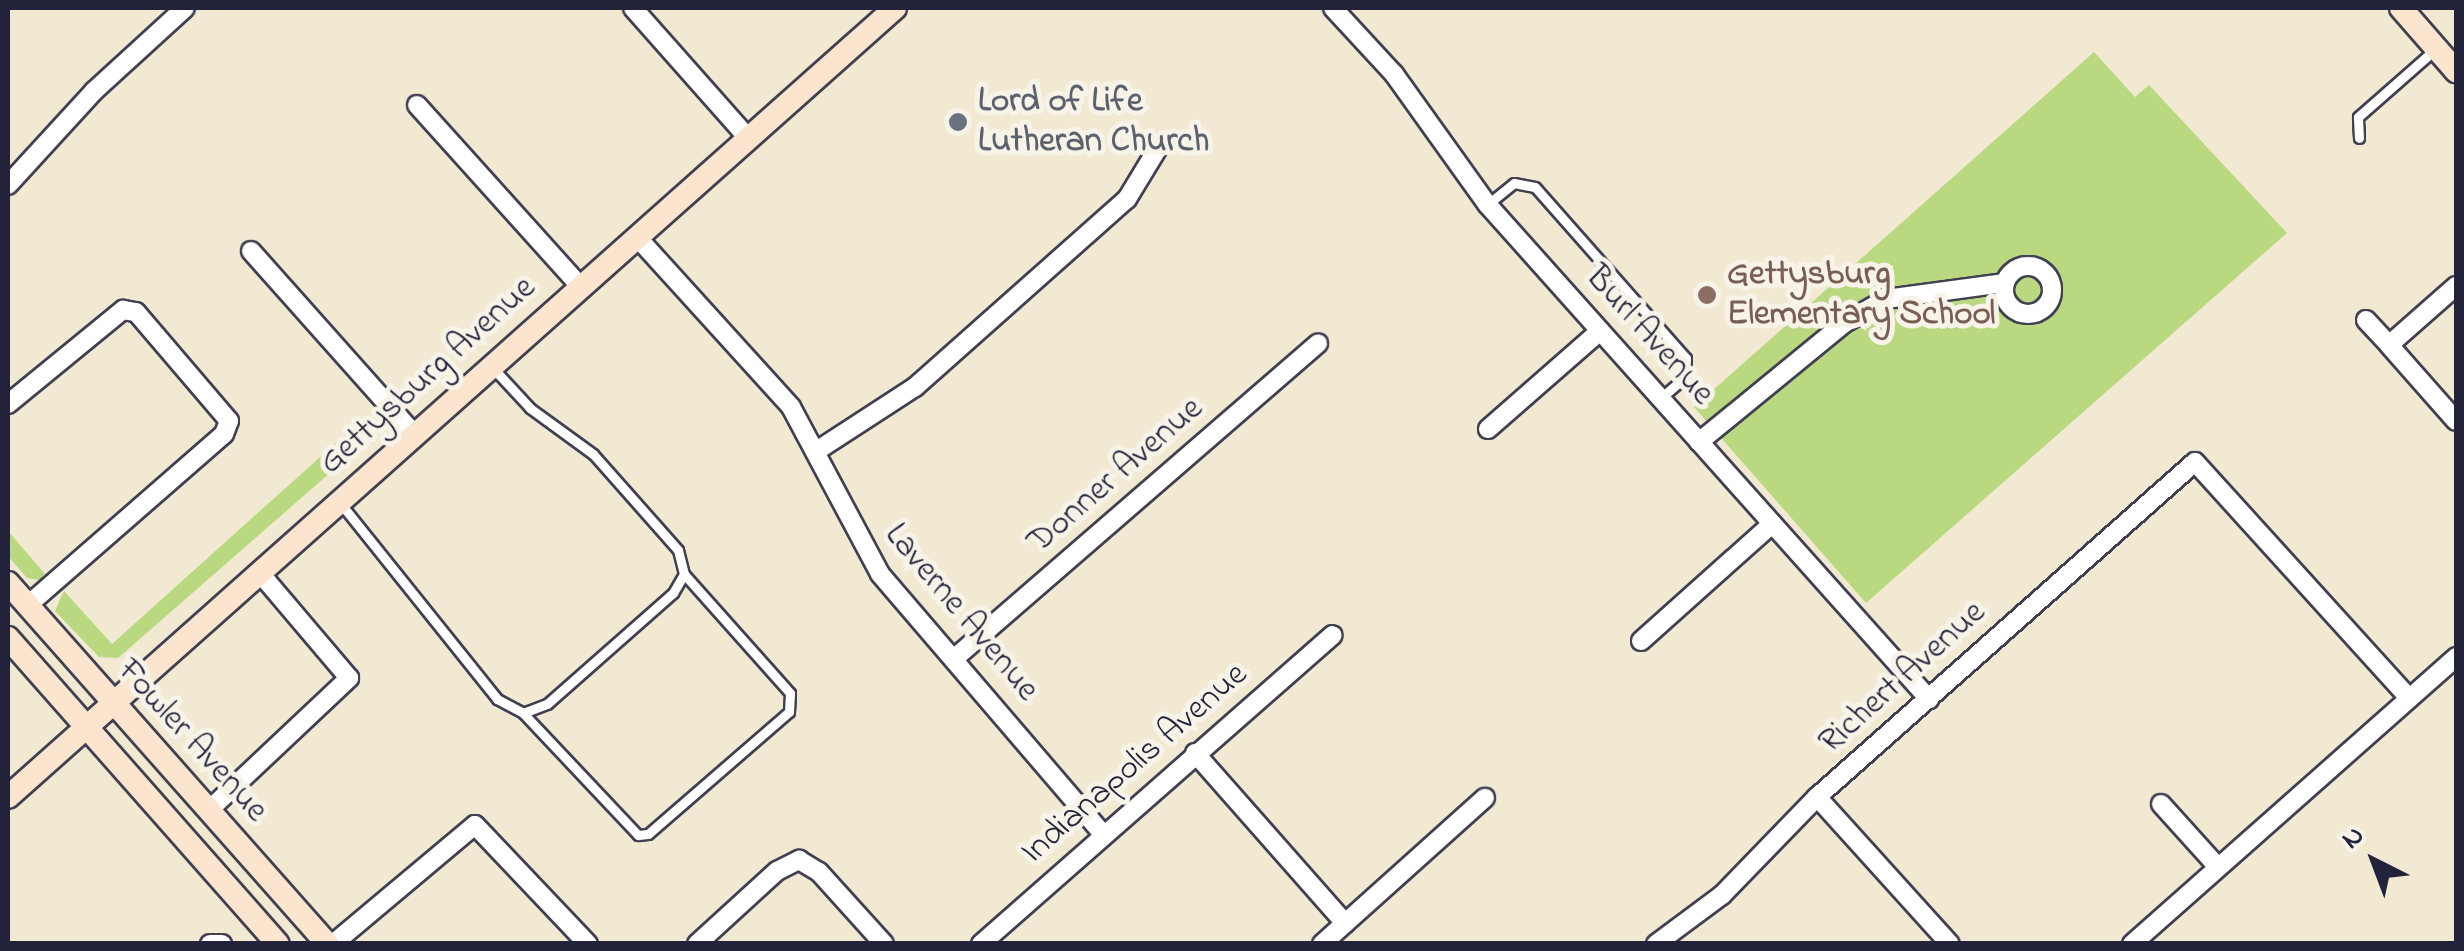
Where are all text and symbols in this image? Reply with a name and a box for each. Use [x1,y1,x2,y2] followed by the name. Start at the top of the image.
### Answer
[978,81,1209,163] place label: Lord of Life Lutheran Church
[947,111,969,133] marker: Lord of Life Lutheran Church
[1727,254,1995,336] place label: Gettysburg Elementary School
[1575,257,1723,415] street label: Burl Avenue
[311,268,545,484] street label: Gettysburg Avenue
[1696,284,1718,306] marker: Gettysburg Elementary School
[1020,389,1212,563] street label: Donner Avenue
[874,516,1048,710] street label: Laverne Avenue
[1811,592,1995,764] street label: Richert Avenue
[108,650,276,832] street label: Fowler Avenue
[1013,654,1257,874] street label: Indianapolis Avenue
[2324,811,2424,911] north arrow
[2333,817,2374,860] text: N

